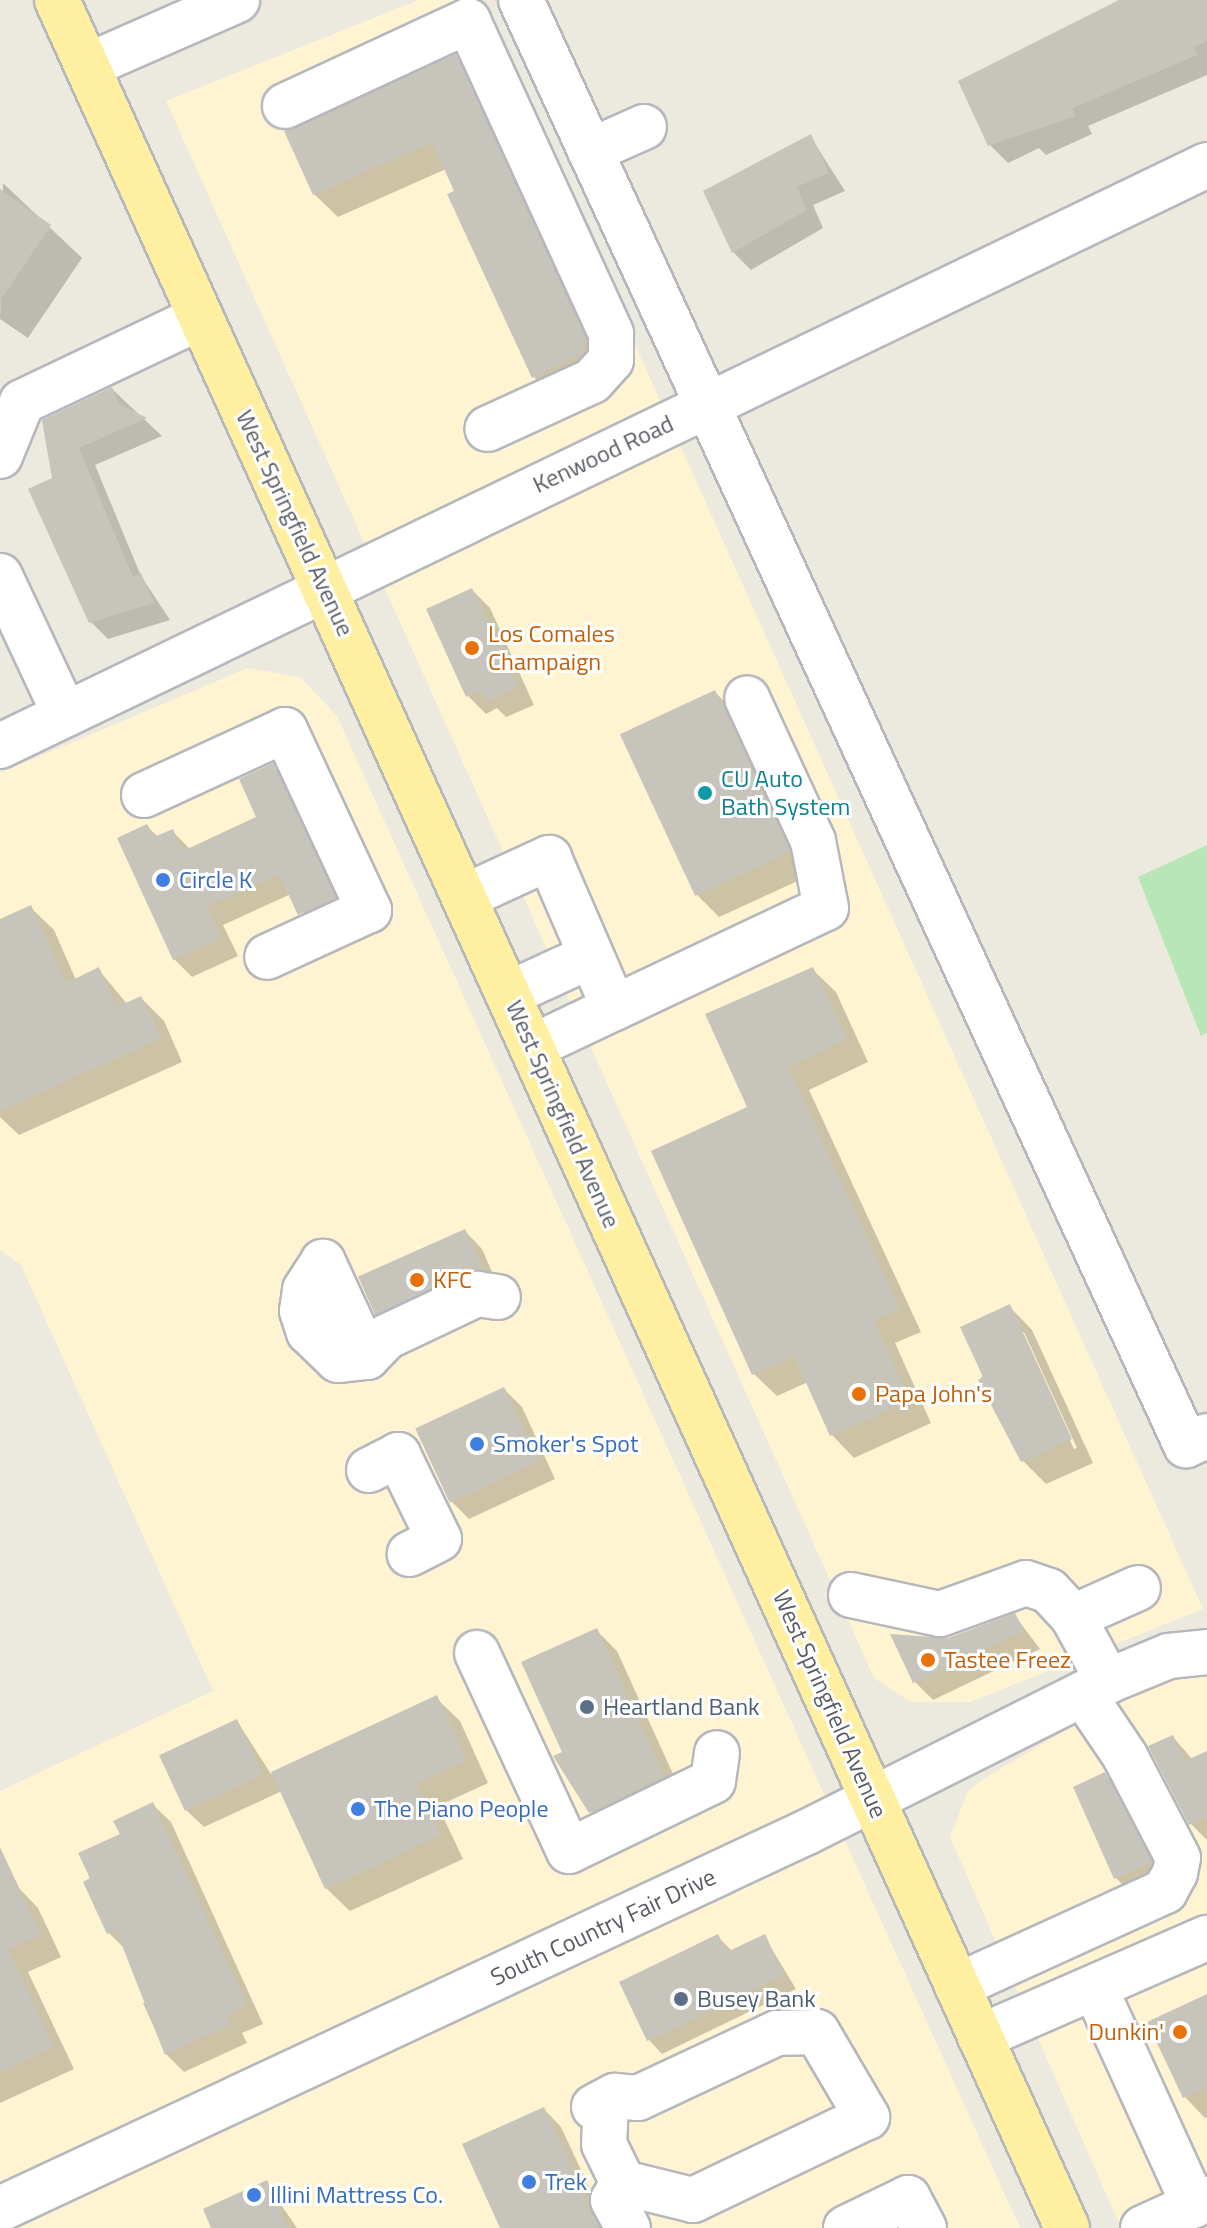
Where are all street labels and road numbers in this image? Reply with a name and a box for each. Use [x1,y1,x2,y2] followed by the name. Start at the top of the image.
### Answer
[230,405,360,641] street label: West Springfield Avenue
[528,409,678,499] street label: Kenwood Road
[500,996,626,1232] street label: West Springfield Avenue
[767,1586,893,1822] street label: West Springfield Avenue
[486,1862,720,1992] street label: South Country Fair Drive

